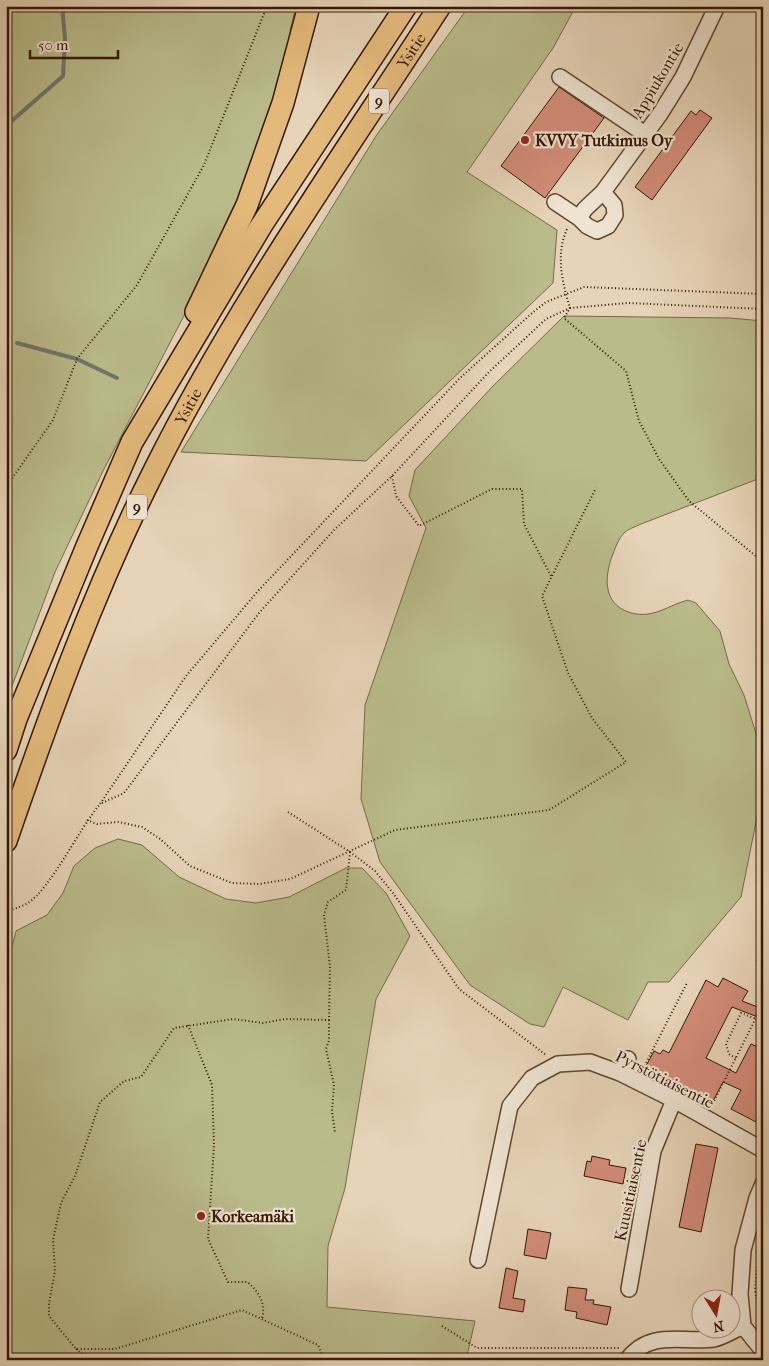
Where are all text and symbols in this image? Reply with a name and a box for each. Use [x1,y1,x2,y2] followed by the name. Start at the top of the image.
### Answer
[30,28,118,60] scale bar
[392,29,430,73] street label: Ysitie
[38,36,69,54] text: 50 m
[627,39,687,122] street label: Appiukontie
[369,88,389,114] road number: 9
[535,131,674,151] place label: KVVY Tutkimus Oy
[519,134,531,146] marker: KVVY Tutkimus Oy
[170,385,206,429] street label: Ysitie
[127,494,147,520] road number: 9
[612,1046,717,1113] street label: Pyrstötiaisentie
[610,1137,651,1243] street label: Kuusitiaisentie
[211,1207,294,1226] place label: Korkeamäki
[195,1210,207,1222] marker: Korkeamäki
[692,1288,742,1338] north arrow
[711,1317,725,1336] text: N

